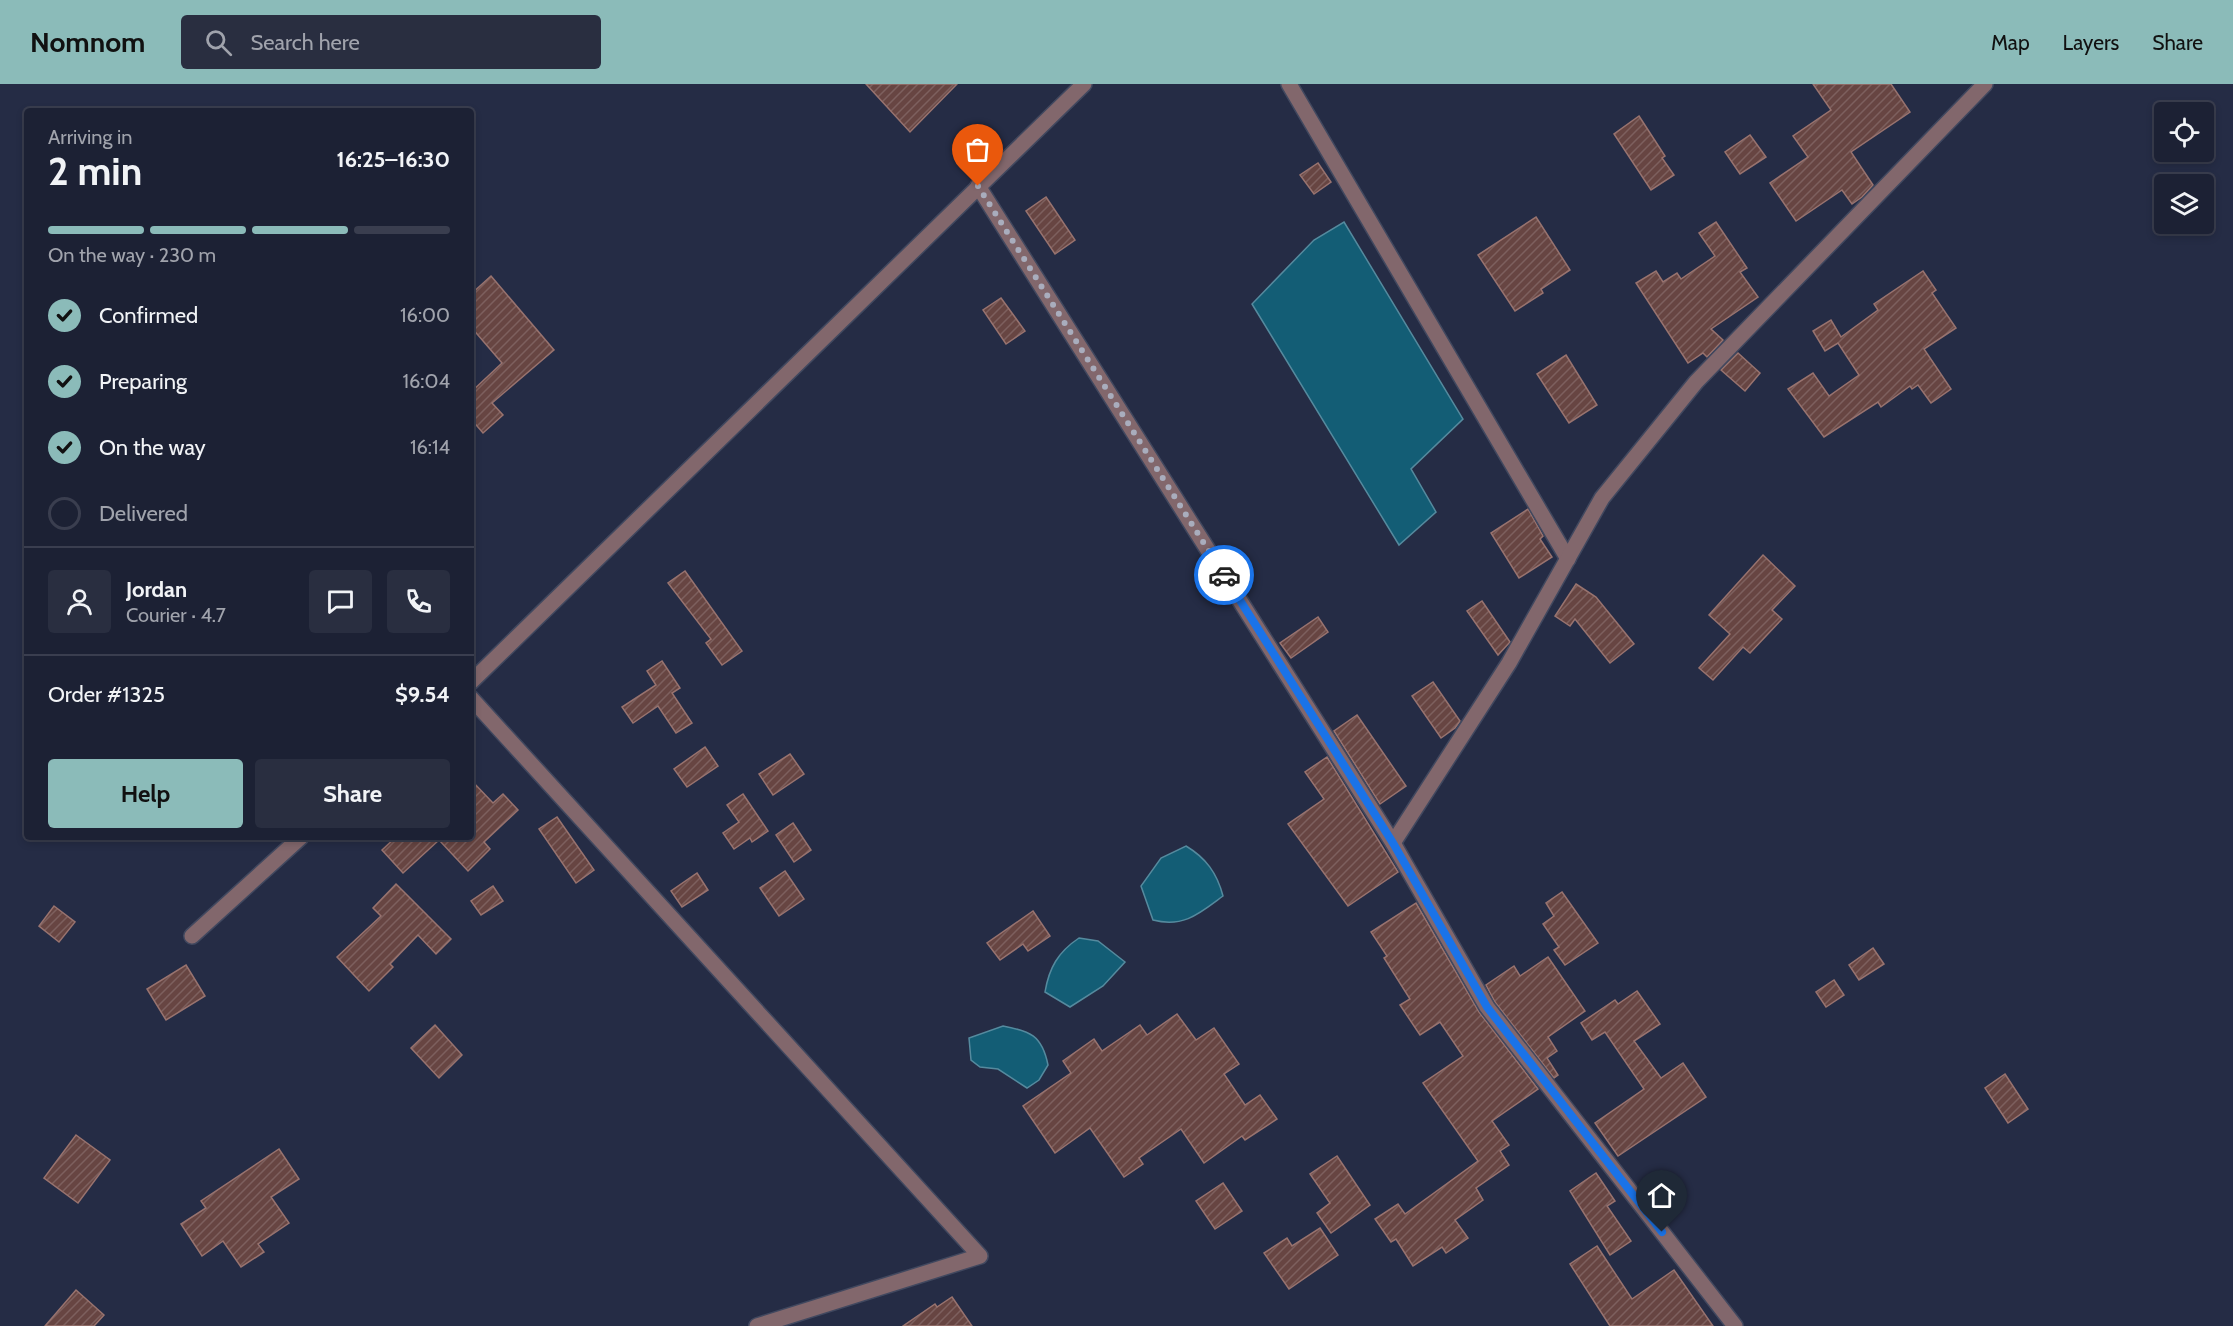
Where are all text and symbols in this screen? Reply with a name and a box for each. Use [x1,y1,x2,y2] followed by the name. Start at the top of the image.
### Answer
[181,15,601,69] search box
[30,25,145,59] text: Nomnom
[202,26,235,59] icon: search
[250,29,360,56] text: Search here
[1991,30,2030,55] text: Map
[2063,30,2119,55] text: Layers
[2152,30,2203,55] text: Share
[2154,102,2214,234] map controls
[2154,102,2214,162] button: locate
[952,124,1003,186] pin
[48,125,132,149] text: Arriving in
[961,133,994,166] icon: bag
[337,146,450,173] text: 16:25–16:30
[48,147,142,195] text: 2 min
[2154,174,2214,234] button: layers
[48,243,216,267] text: On the way · 230 m
[48,299,81,332] icon: check
[99,302,198,329] text: Confirmed
[400,303,450,327] text: 16:00
[48,365,81,398] icon: check
[99,368,187,395] text: Preparing
[402,369,450,393] text: 16:04
[48,431,81,464] icon: check
[99,434,206,461] text: On the way
[410,435,450,459] text: 16:14
[99,500,188,527] text: Delivered
[1194,545,1254,605] courier
[1208,559,1241,592] icon: car
[48,570,111,633] button: person
[309,570,372,633] button: chat
[387,570,450,633] button: phone
[126,576,187,603] text: Jordan
[126,603,226,627] text: Courier · 4.7
[48,681,165,708] text: Order #1325
[395,681,450,708] text: $9.54
[48,759,243,828] button: Help
[255,759,450,828] button: Share
[1636,1170,1687,1232] pin
[1645,1179,1678,1212] icon: home

